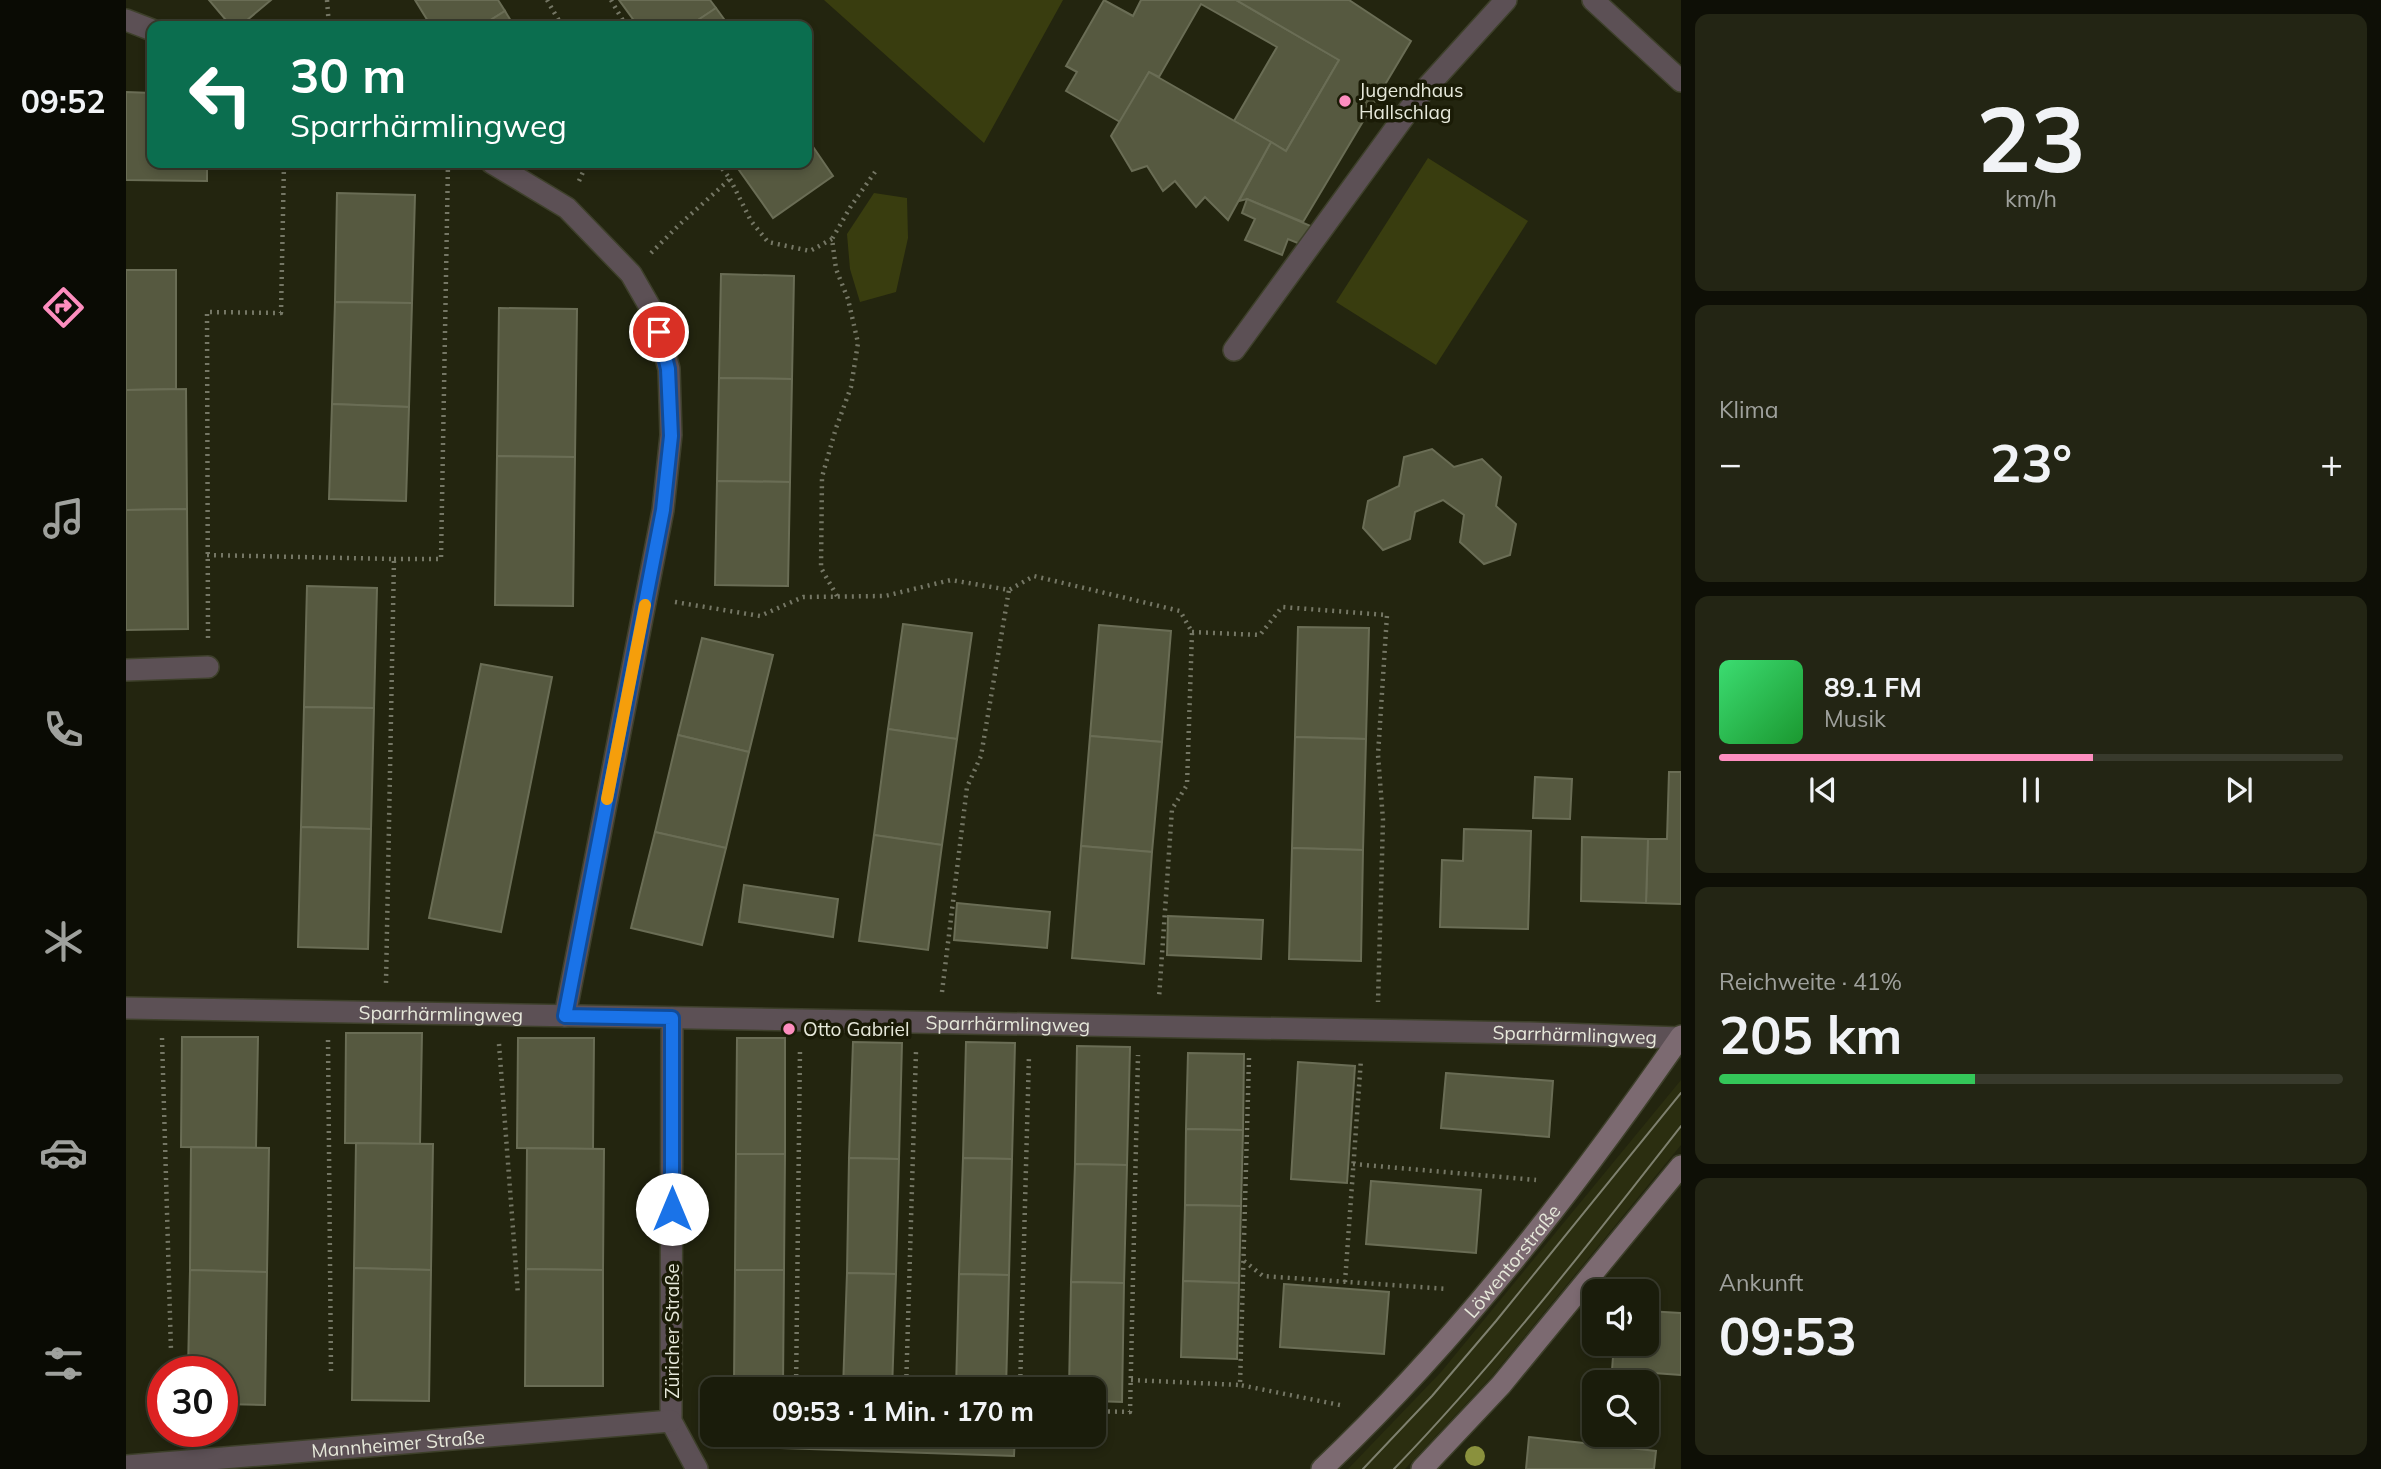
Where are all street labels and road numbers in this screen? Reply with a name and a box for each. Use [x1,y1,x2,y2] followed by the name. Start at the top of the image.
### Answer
[359,1000,523,1027] street label: Sparrhärmlingweg
[925,1010,1090,1037] street label: Sparrhärmlingweg
[1492,1020,1657,1049] street label: Sparrhärmlingweg
[1459,1199,1566,1323] street label: Löwentorstraße
[660,1263,684,1399] street label: Züricher Straße
[310,1424,486,1463] street label: Mannheimer Straße

